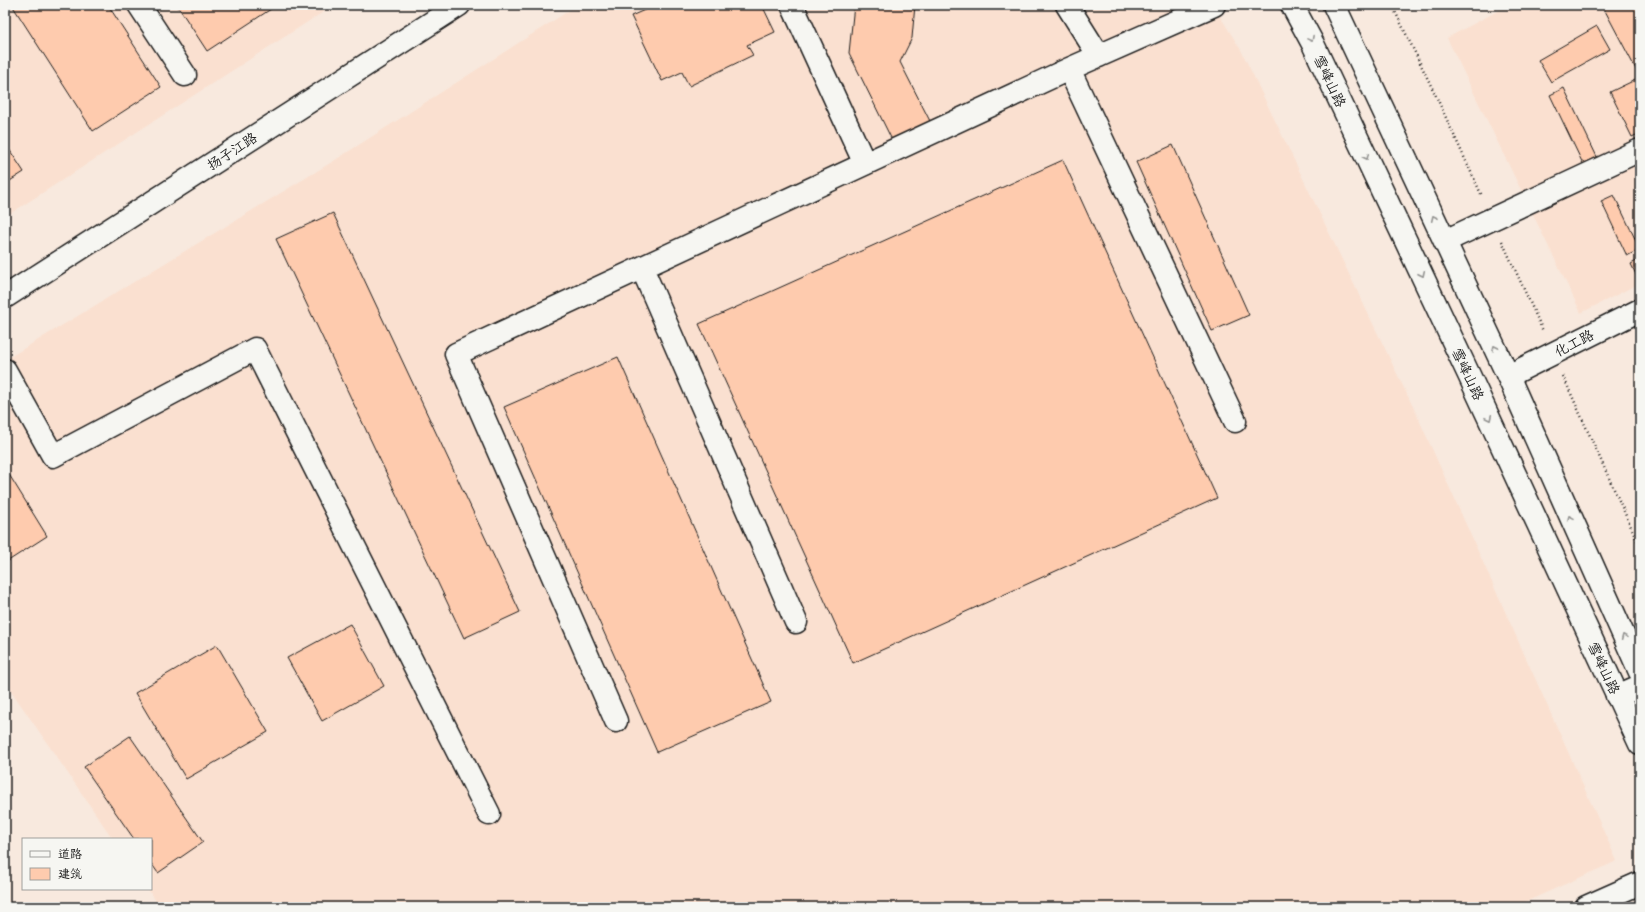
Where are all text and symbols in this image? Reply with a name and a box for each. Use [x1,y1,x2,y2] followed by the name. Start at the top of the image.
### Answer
[1306,35,1313,43] one-way arrow
[1310,52,1349,110] street label: 雪峰山路
[204,129,260,174] street label: 扬子江路
[1361,153,1369,160] one-way arrow
[1431,214,1439,222] one-way arrow
[1417,270,1425,278] one-way arrow
[1552,326,1597,361] street label: 化工路
[1448,345,1487,403] street label: 雪峰山路
[1492,345,1500,353] one-way arrow
[1484,413,1492,421] one-way arrow
[1567,515,1575,522] one-way arrow
[1621,633,1629,641] one-way arrow
[1584,639,1623,697] street label: 雪峰山路
[22,838,152,890] legend
[58,847,82,862] text: 道路
[58,867,82,882] text: 建筑

